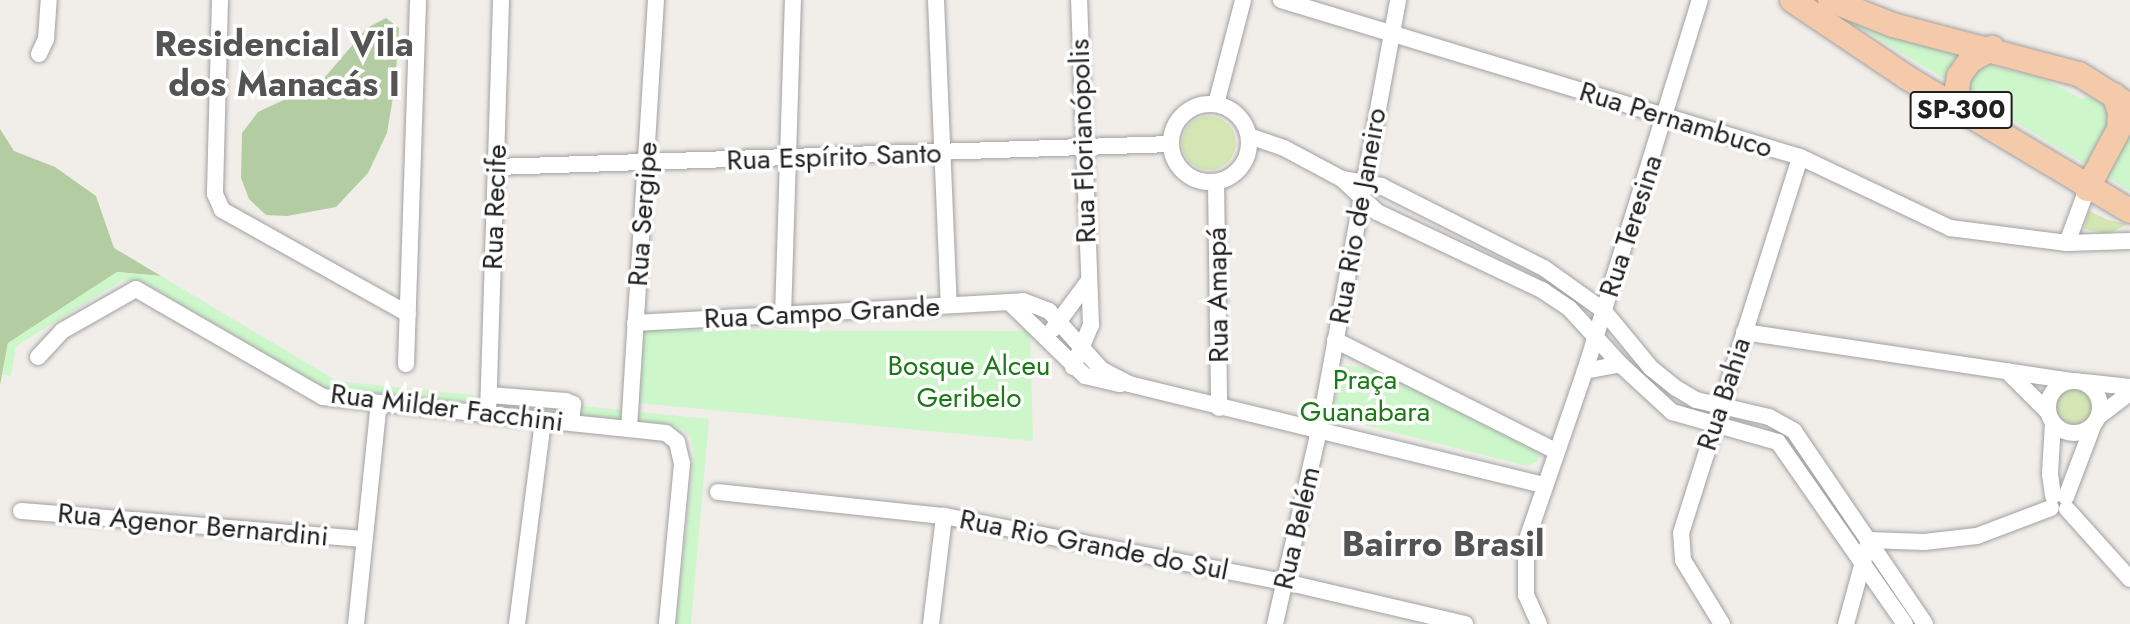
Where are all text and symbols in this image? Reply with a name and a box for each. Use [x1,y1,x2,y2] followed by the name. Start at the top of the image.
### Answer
[154,23,414,105] district label: Residencial Vila dos Manacás I
[1063,38,1103,244] street label: Rua Florianópolis
[1575,75,1777,165] street label: Rua Pernambuco
[1909,88,2014,132] road number: SP-300
[1322,105,1394,327] street label: Rua Rio de Janeiro
[726,136,942,178] street label: Rua Espírito Santo
[621,141,665,287] street label: Rua Sergipe
[476,144,514,270] street label: Rua Recife
[1592,151,1670,301] street label: Rua Teresina
[1200,227,1236,363] street label: Rua Amapá
[703,290,941,336] street label: Rua Campo Grande
[1690,333,1758,455] street label: Rua Bahia
[887,349,1051,415] park label: Bosque Alceu Geribelo
[1300,363,1430,429] park label: Praça Guanabara
[329,377,565,439] street label: Rua Milder Facchini
[1267,463,1327,593] street label: Rua Belém
[56,496,330,554] street label: Rua Agenor Bernardini
[957,502,1231,588] street label: Rua Rio Grande do Sul
[1342,523,1544,565] district label: Bairro Brasil

